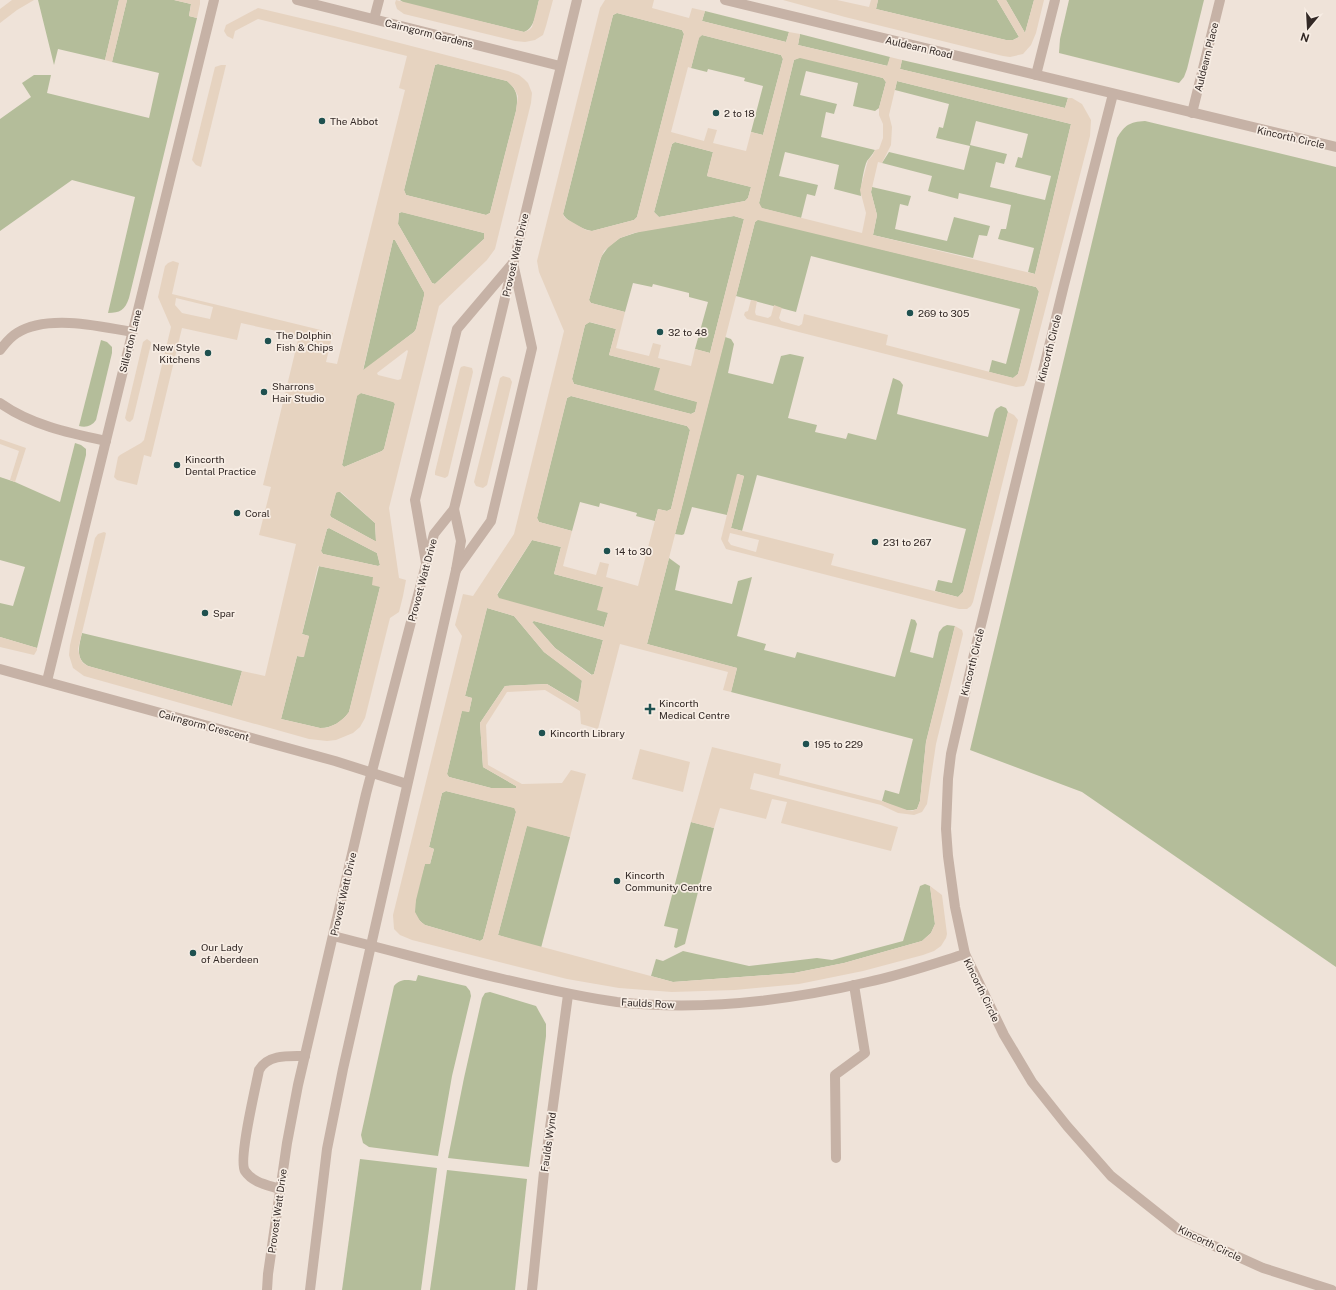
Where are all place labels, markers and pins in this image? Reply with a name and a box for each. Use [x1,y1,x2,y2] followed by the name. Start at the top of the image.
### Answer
[724,107,755,119] place label: 2 to 18
[711,108,721,118] marker: 2 to 18
[330,115,378,127] place label: The Abbot
[317,116,327,126] marker: The Abbot
[918,307,969,319] place label: 269 to 305
[905,308,915,318] marker: 269 to 305
[668,326,707,338] place label: 32 to 48
[655,327,665,337] marker: 32 to 48
[276,329,333,353] place label: The Dolphin Fish & Chips
[263,336,273,346] marker: The Dolphin Fish & Chips
[153,341,200,365] place label: New Style Kitchens
[203,348,213,358] marker: New Style Kitchens
[272,380,325,404] place label: Sharrons Hair Studio
[259,387,269,397] marker: Sharrons Hair Studio
[185,453,257,477] place label: Kincorth Dental Practice
[172,460,182,470] marker: Kincorth Dental Practice
[245,507,270,519] place label: Coral
[232,508,242,518] marker: Coral
[883,536,932,548] place label: 231 to 267
[870,537,880,547] marker: 231 to 267
[615,545,652,557] place label: 14 to 30
[602,546,612,556] marker: 14 to 30
[213,607,235,619] place label: Spar
[200,608,210,618] marker: Spar
[659,697,730,721] place label: Kincorth Medical Centre
[644,703,656,715] marker: Kincorth Medical Centre
[550,727,626,739] place label: Kincorth Library
[537,728,547,738] marker: Kincorth Library
[814,738,863,750] place label: 195 to 229
[801,739,811,749] marker: 195 to 229
[625,869,712,893] place label: Kincorth Community Centre
[612,876,622,886] marker: Kincorth Community Centre
[201,941,259,965] place label: Our Lady of Aberdeen
[188,948,198,958] marker: Our Lady of Aberdeen

